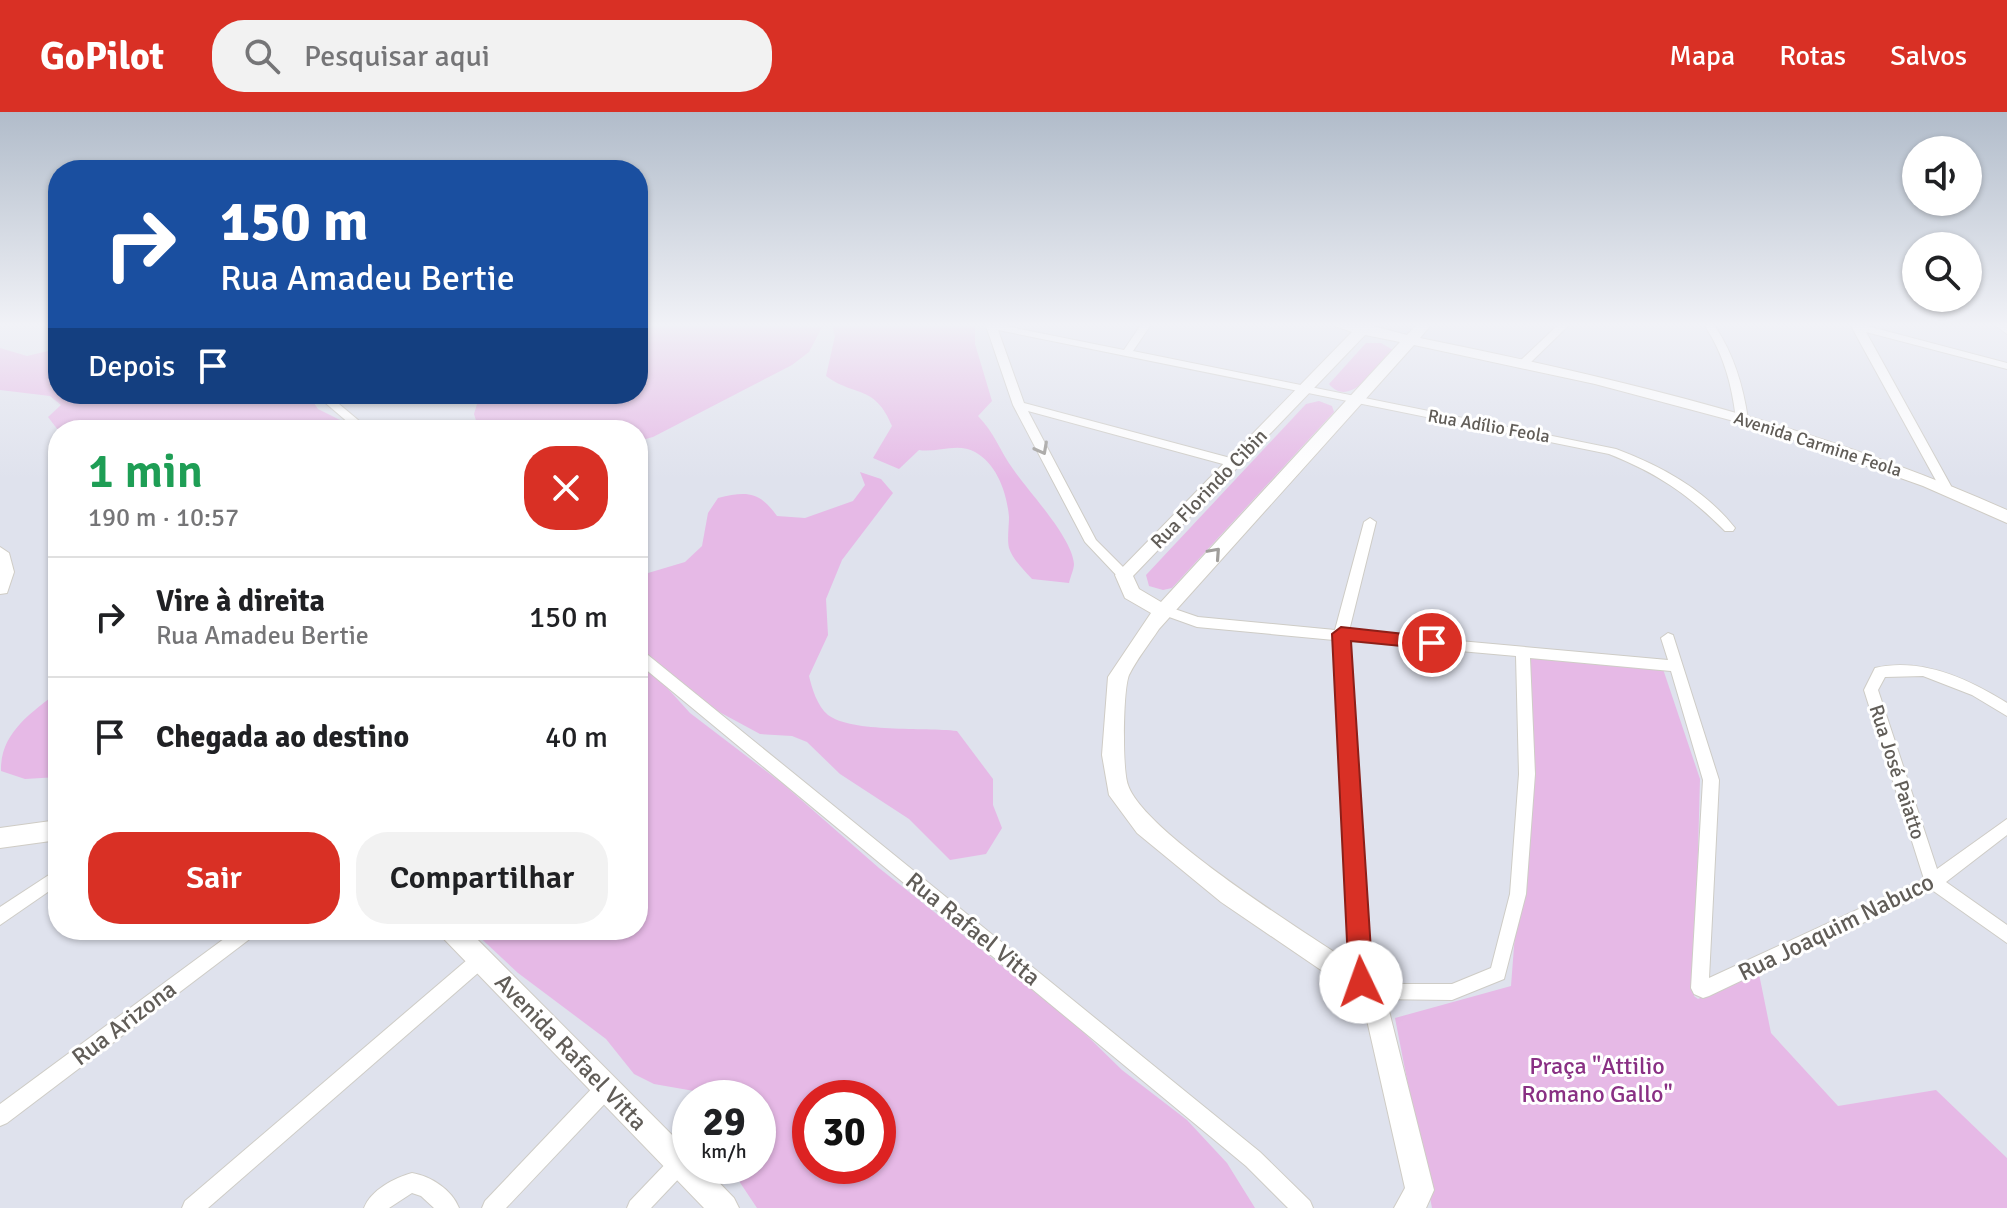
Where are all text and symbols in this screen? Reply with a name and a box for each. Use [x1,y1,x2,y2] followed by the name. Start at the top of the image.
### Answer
[212,20,772,92] search box
[40,33,164,80] text: GoPilot
[240,34,284,78] icon: search
[304,38,490,75] text: Pesquisar aqui
[1669,39,1735,73] text: Mapa
[1779,39,1846,73] text: Rotas
[1890,39,1967,73] text: Salvos
[1902,136,1982,312] map controls
[1902,136,1982,216] button: sound
[220,187,368,256] text: 150 m
[88,192,192,296] icon: right
[1902,232,1982,312] button: search
[220,256,515,301] text: Rua Amadeu Bertie
[191,344,235,388] icon: arrive
[88,348,175,385] text: Depois
[1426,404,1552,448] street label: Rua Adílio Feola
[1731,406,1905,482] street label: Avenida Carmine Feola
[1145,424,1273,554] street label: Rua Florindo Cibin
[1032,441,1047,455] one-way arrow
[88,442,203,501] text: 1 min
[524,446,608,530] button: close
[88,502,239,534] text: 190 m · 10:57
[1206,548,1221,562] one-way arrow
[156,583,325,620] text: Vire à direita
[88,595,132,639] icon: right
[529,599,608,636] text: 150 m
[1398,609,1466,677] pin
[156,620,369,652] text: Rua Amadeu Bertie
[1410,621,1454,665] icon: arrive
[1863,701,1931,843] street label: Rua José Paiatto
[88,715,132,759] icon: arrive
[156,719,409,756] text: Chegada ao destino
[545,719,608,756] text: 40 m
[88,832,340,924] button: Sair
[356,832,608,924] button: Compartilhar
[900,866,1046,992] street label: Rua Rafael Vitta
[1733,867,1939,987] street label: Rua Joaquim Nabuco
[1319,940,1403,1024] position arrow
[488,967,654,1137] street label: Avenida Rafael Vitta
[66,974,182,1072] street label: Rua Arizona
[1521,1051,1673,1109] park label: Praça "Attilio Romano Gallo"
[792,1080,896,1184] speed limit sign: 30
[702,1097,746,1147] text: 29
[701,1139,747,1164] text: km/h

